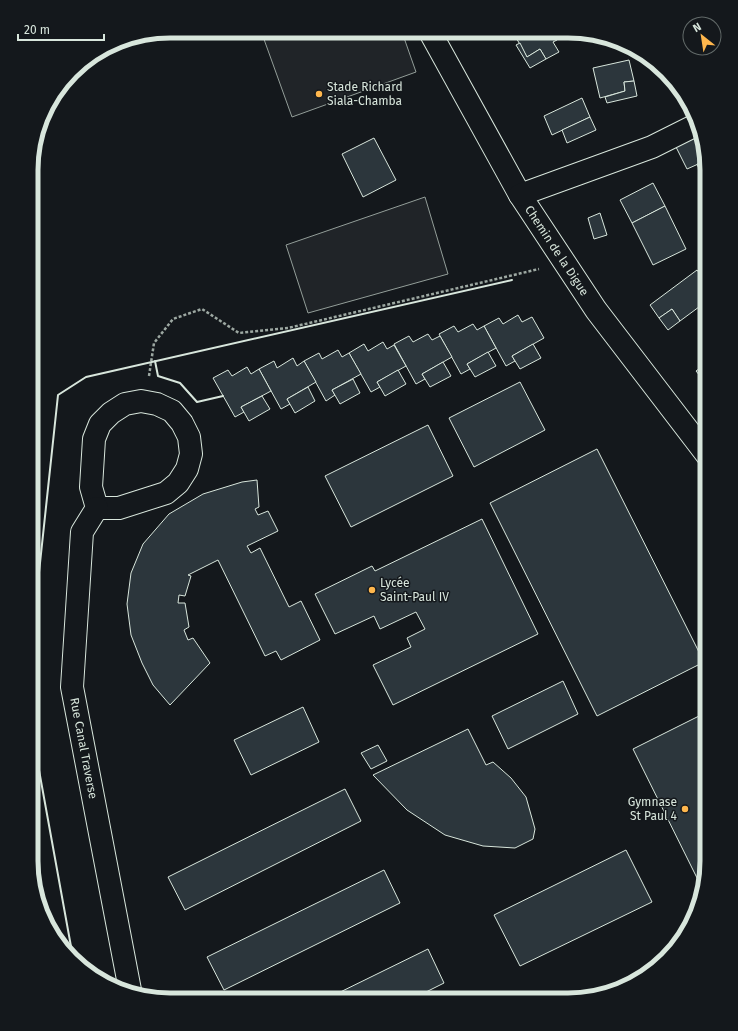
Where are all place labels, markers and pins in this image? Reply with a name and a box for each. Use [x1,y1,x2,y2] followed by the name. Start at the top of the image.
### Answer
[327,80,403,108] place label: Stade Richard Siala-Chamba
[314,89,324,99] marker: Stade Richard Siala-Chamba
[380,576,449,604] place label: Lycée Saint-Paul IV
[367,585,377,595] marker: Lycée Saint-Paul IV
[628,795,678,823] place label: Gymnase St Paul 4
[680,804,690,814] marker: Gymnase St Paul 4

